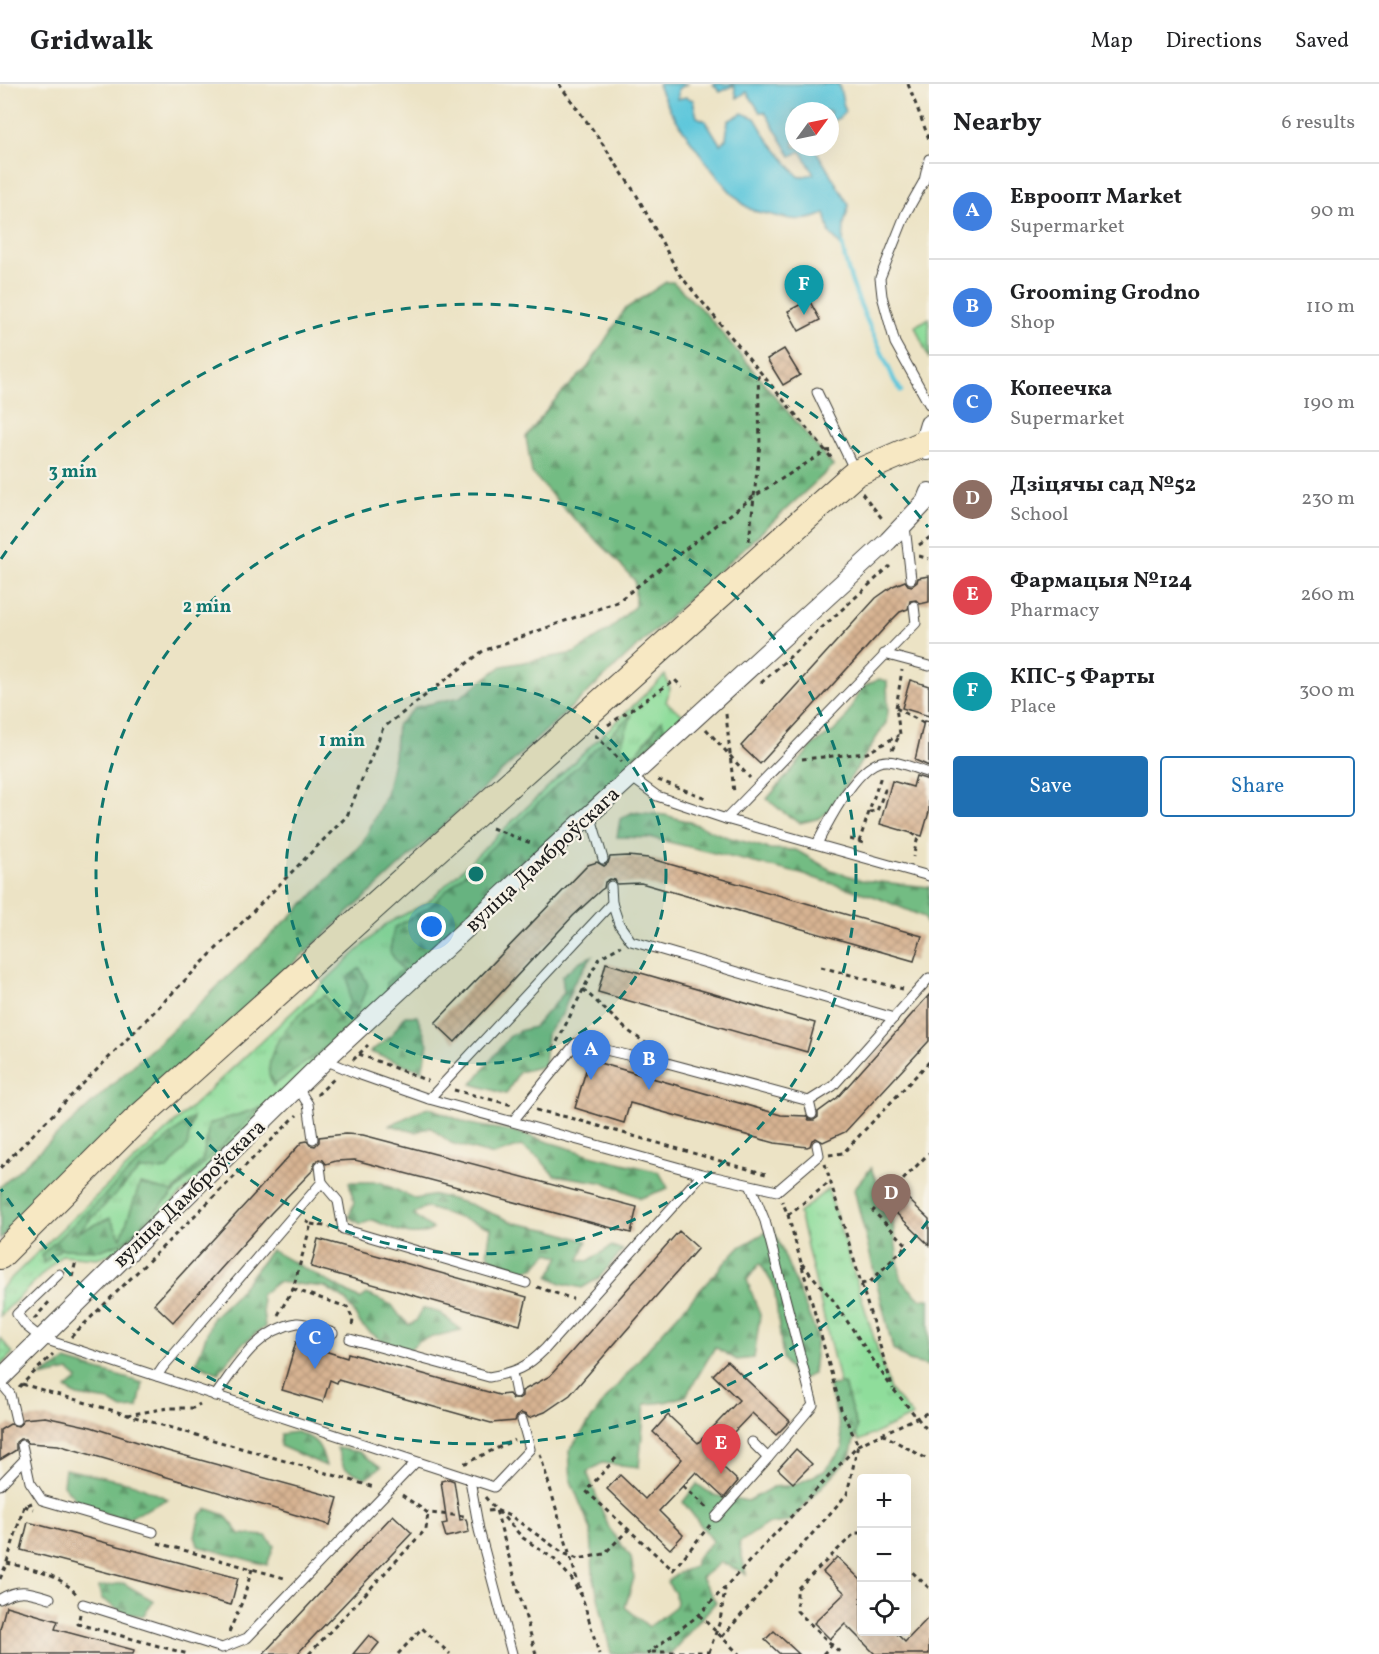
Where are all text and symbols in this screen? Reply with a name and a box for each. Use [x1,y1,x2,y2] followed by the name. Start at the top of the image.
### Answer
[30,22,153,61] text: Gridwalk
[1091,27,1133,56] text: Map
[1166,27,1262,56] text: Directions
[1295,27,1349,56] text: Saved
[785,102,839,156] north arrow
[953,105,1042,141] text: Nearby
[1282,109,1355,137] text: 6 results
[1010,182,1182,213] text: Евроопт Market
[965,197,980,225] text: A
[1311,197,1355,225] text: 90 m
[1010,213,1125,241] text: Supermarket
[784,266,824,315] pin: F
[1010,278,1200,309] text: Grooming Grodno
[966,293,979,321] text: B
[1306,293,1355,321] text: 110 m
[1010,309,1055,337] text: Shop
[1010,374,1112,405] text: Копеечка
[966,389,979,417] text: C
[1303,389,1355,417] text: 190 m
[1010,405,1125,433] text: Supermarket
[49,460,97,485] text: 3 min
[1010,470,1196,501] text: Дзіцячы сад №52
[965,485,980,513] text: D
[1301,485,1355,513] text: 230 m
[1010,501,1068,529] text: School
[1010,566,1192,597] text: Фармацыя №124
[966,581,979,609] text: E
[1300,581,1355,609] text: 260 m
[183,595,231,620] text: 2 min
[1010,597,1099,625] text: Pharmacy
[1010,662,1155,693] text: КПС-5 Фарты
[967,677,978,705] text: F
[1299,677,1355,705] text: 300 m
[1010,693,1056,721] text: Place
[319,729,365,754] text: 1 min
[953,756,1148,817] button: Save
[1160,756,1355,817] button: Share
[459,781,627,940] street label: вуліца Дамброўскага
[466,864,486,884] centre of rings
[417,912,446,941] your location
[572,1030,610,1080] pin: A
[630,1040,668,1090] pin: B
[107,1113,273,1275] street label: вуліца Дамброўскага
[872,1174,910,1224] pin: D
[296,1320,334,1369] pin: C
[702,1424,740,1474] pin: E
[857,1474,911,1636] map controls
[857,1474,911,1528] button: +
[857,1528,911,1582] button: −
[857,1582,911,1636] button: locate

